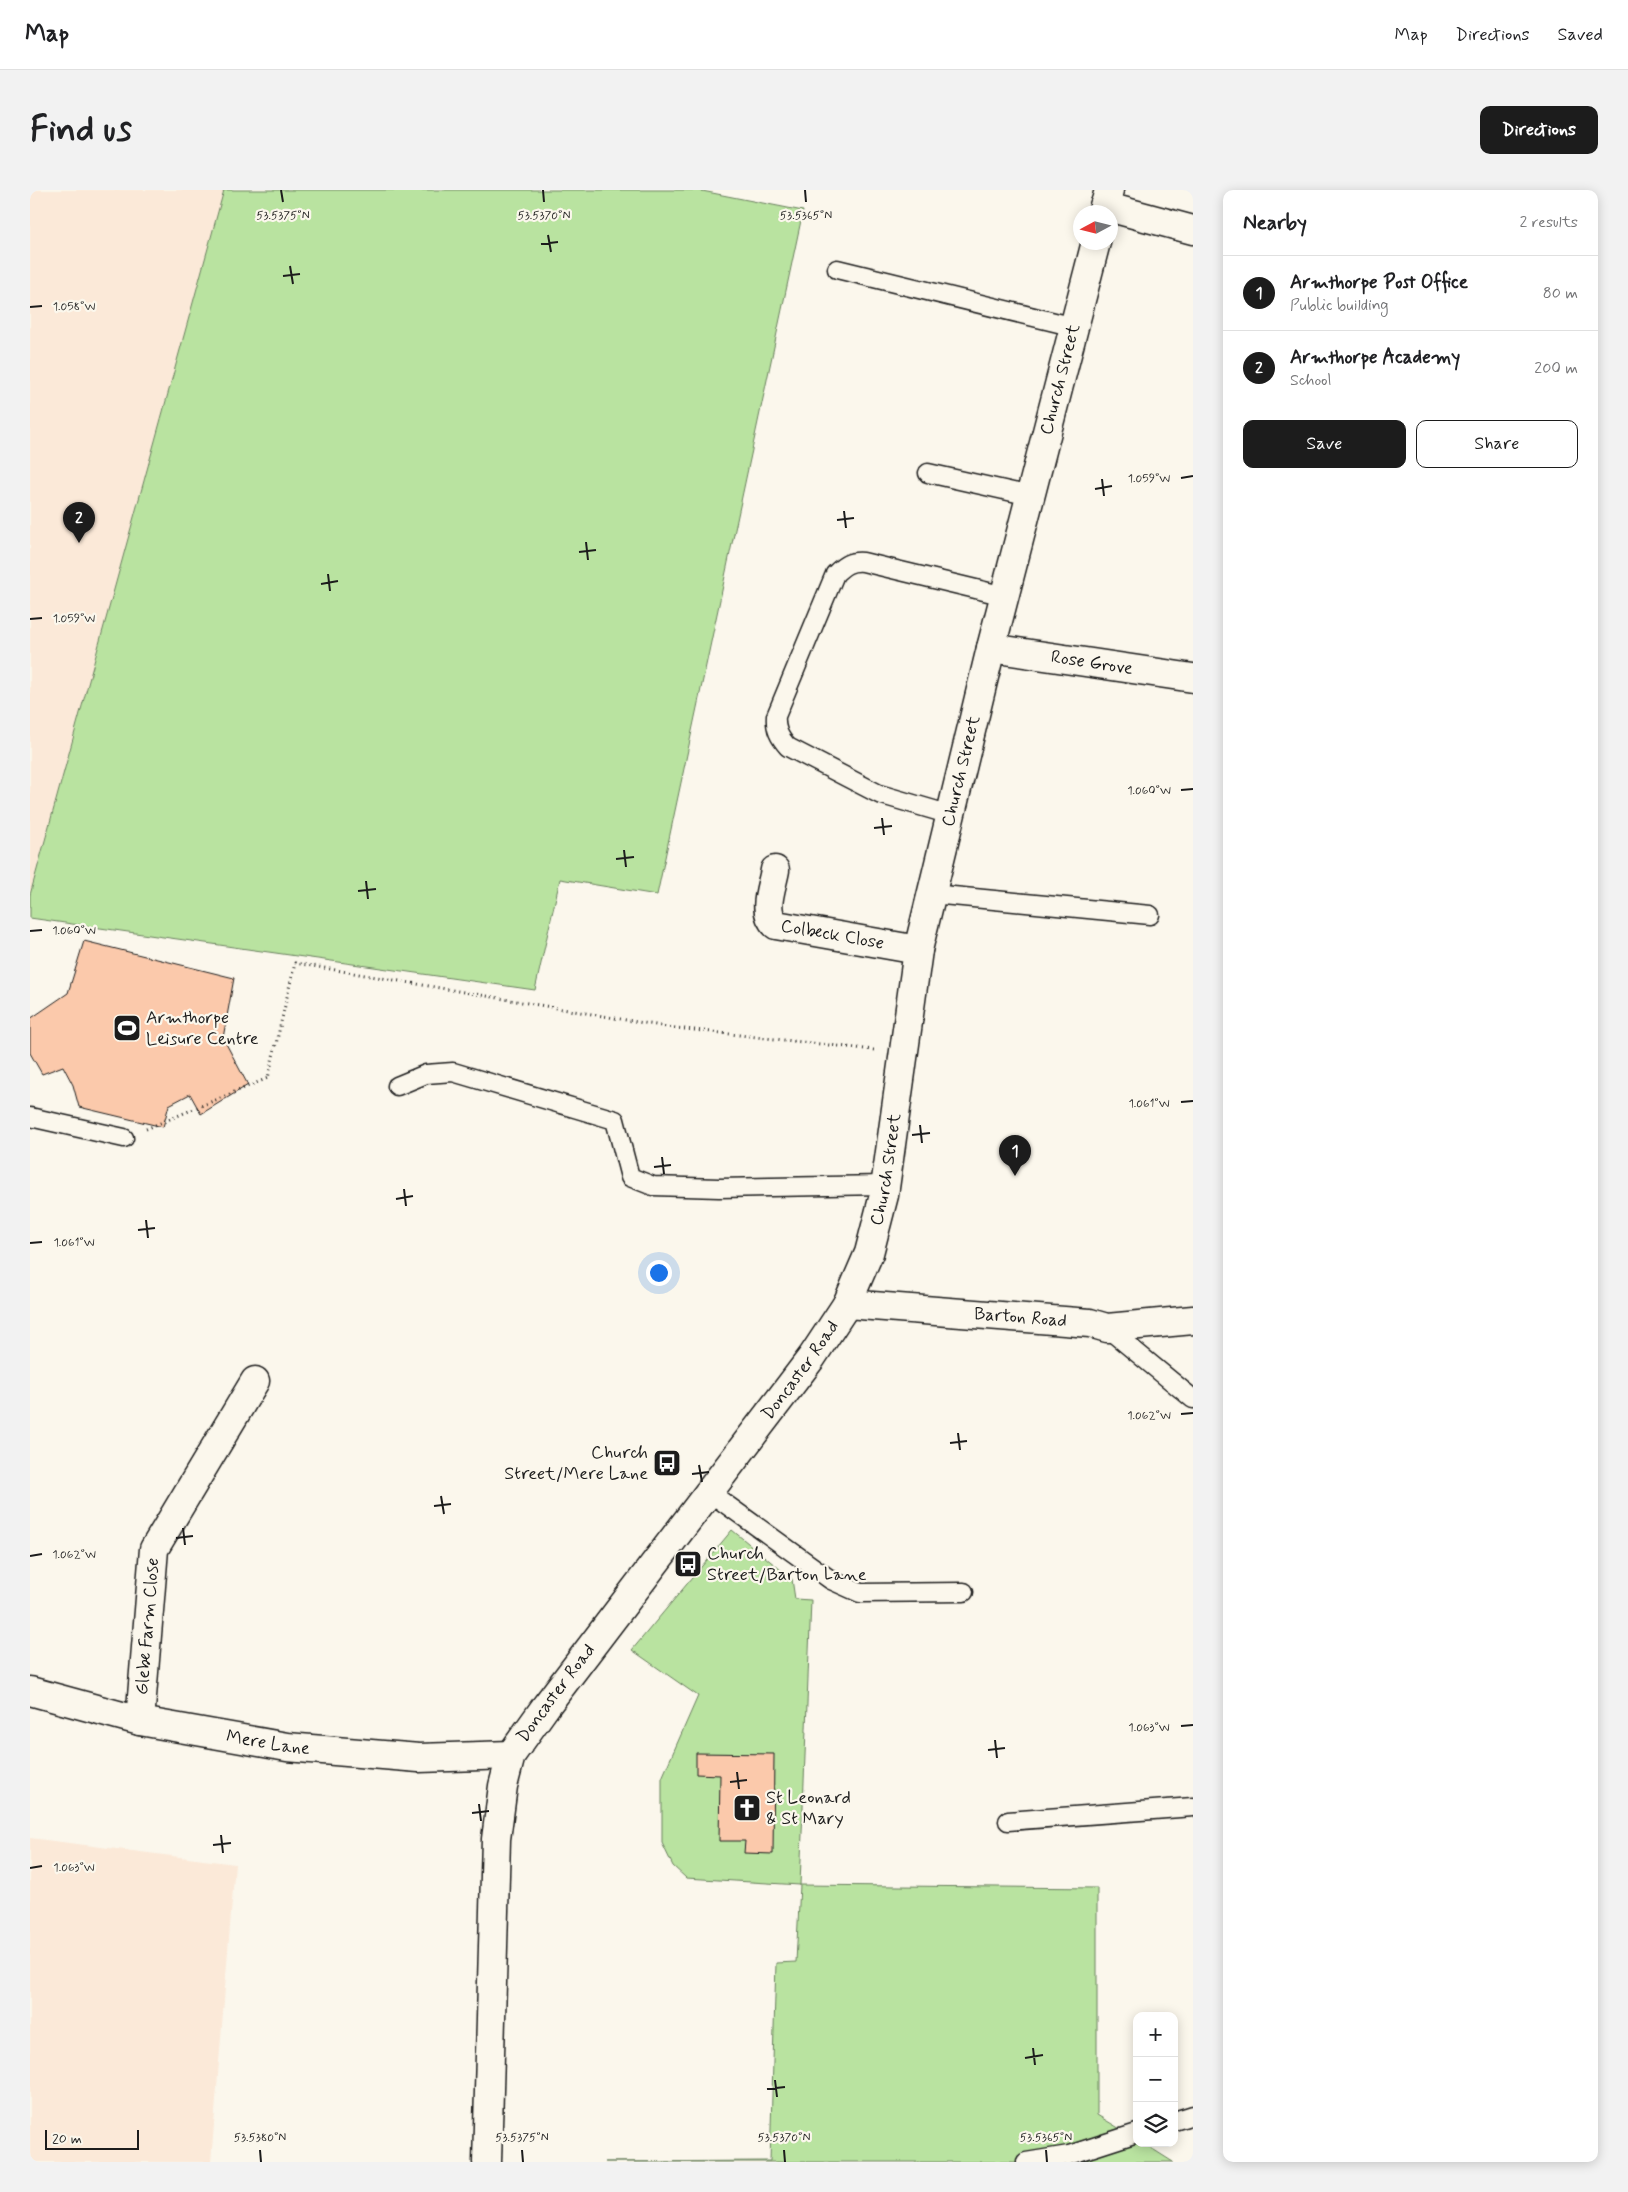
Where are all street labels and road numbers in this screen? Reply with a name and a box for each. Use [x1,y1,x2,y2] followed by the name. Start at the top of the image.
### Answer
[1035,321,1086,437] street label: Church Street
[1049,645,1135,681] street label: Rose Grove
[936,713,986,829] street label: Church Street
[779,914,886,956] street label: Colbeck Close
[865,1112,907,1228] street label: Church Street
[973,1302,1068,1333] street label: Barton Road
[756,1316,845,1425] street label: Doncaster Road
[130,1557,165,1696] street label: Glebe Farm Close
[511,1639,601,1748] street label: Doncaster Road
[224,1724,311,1761] street label: Mere Lane

